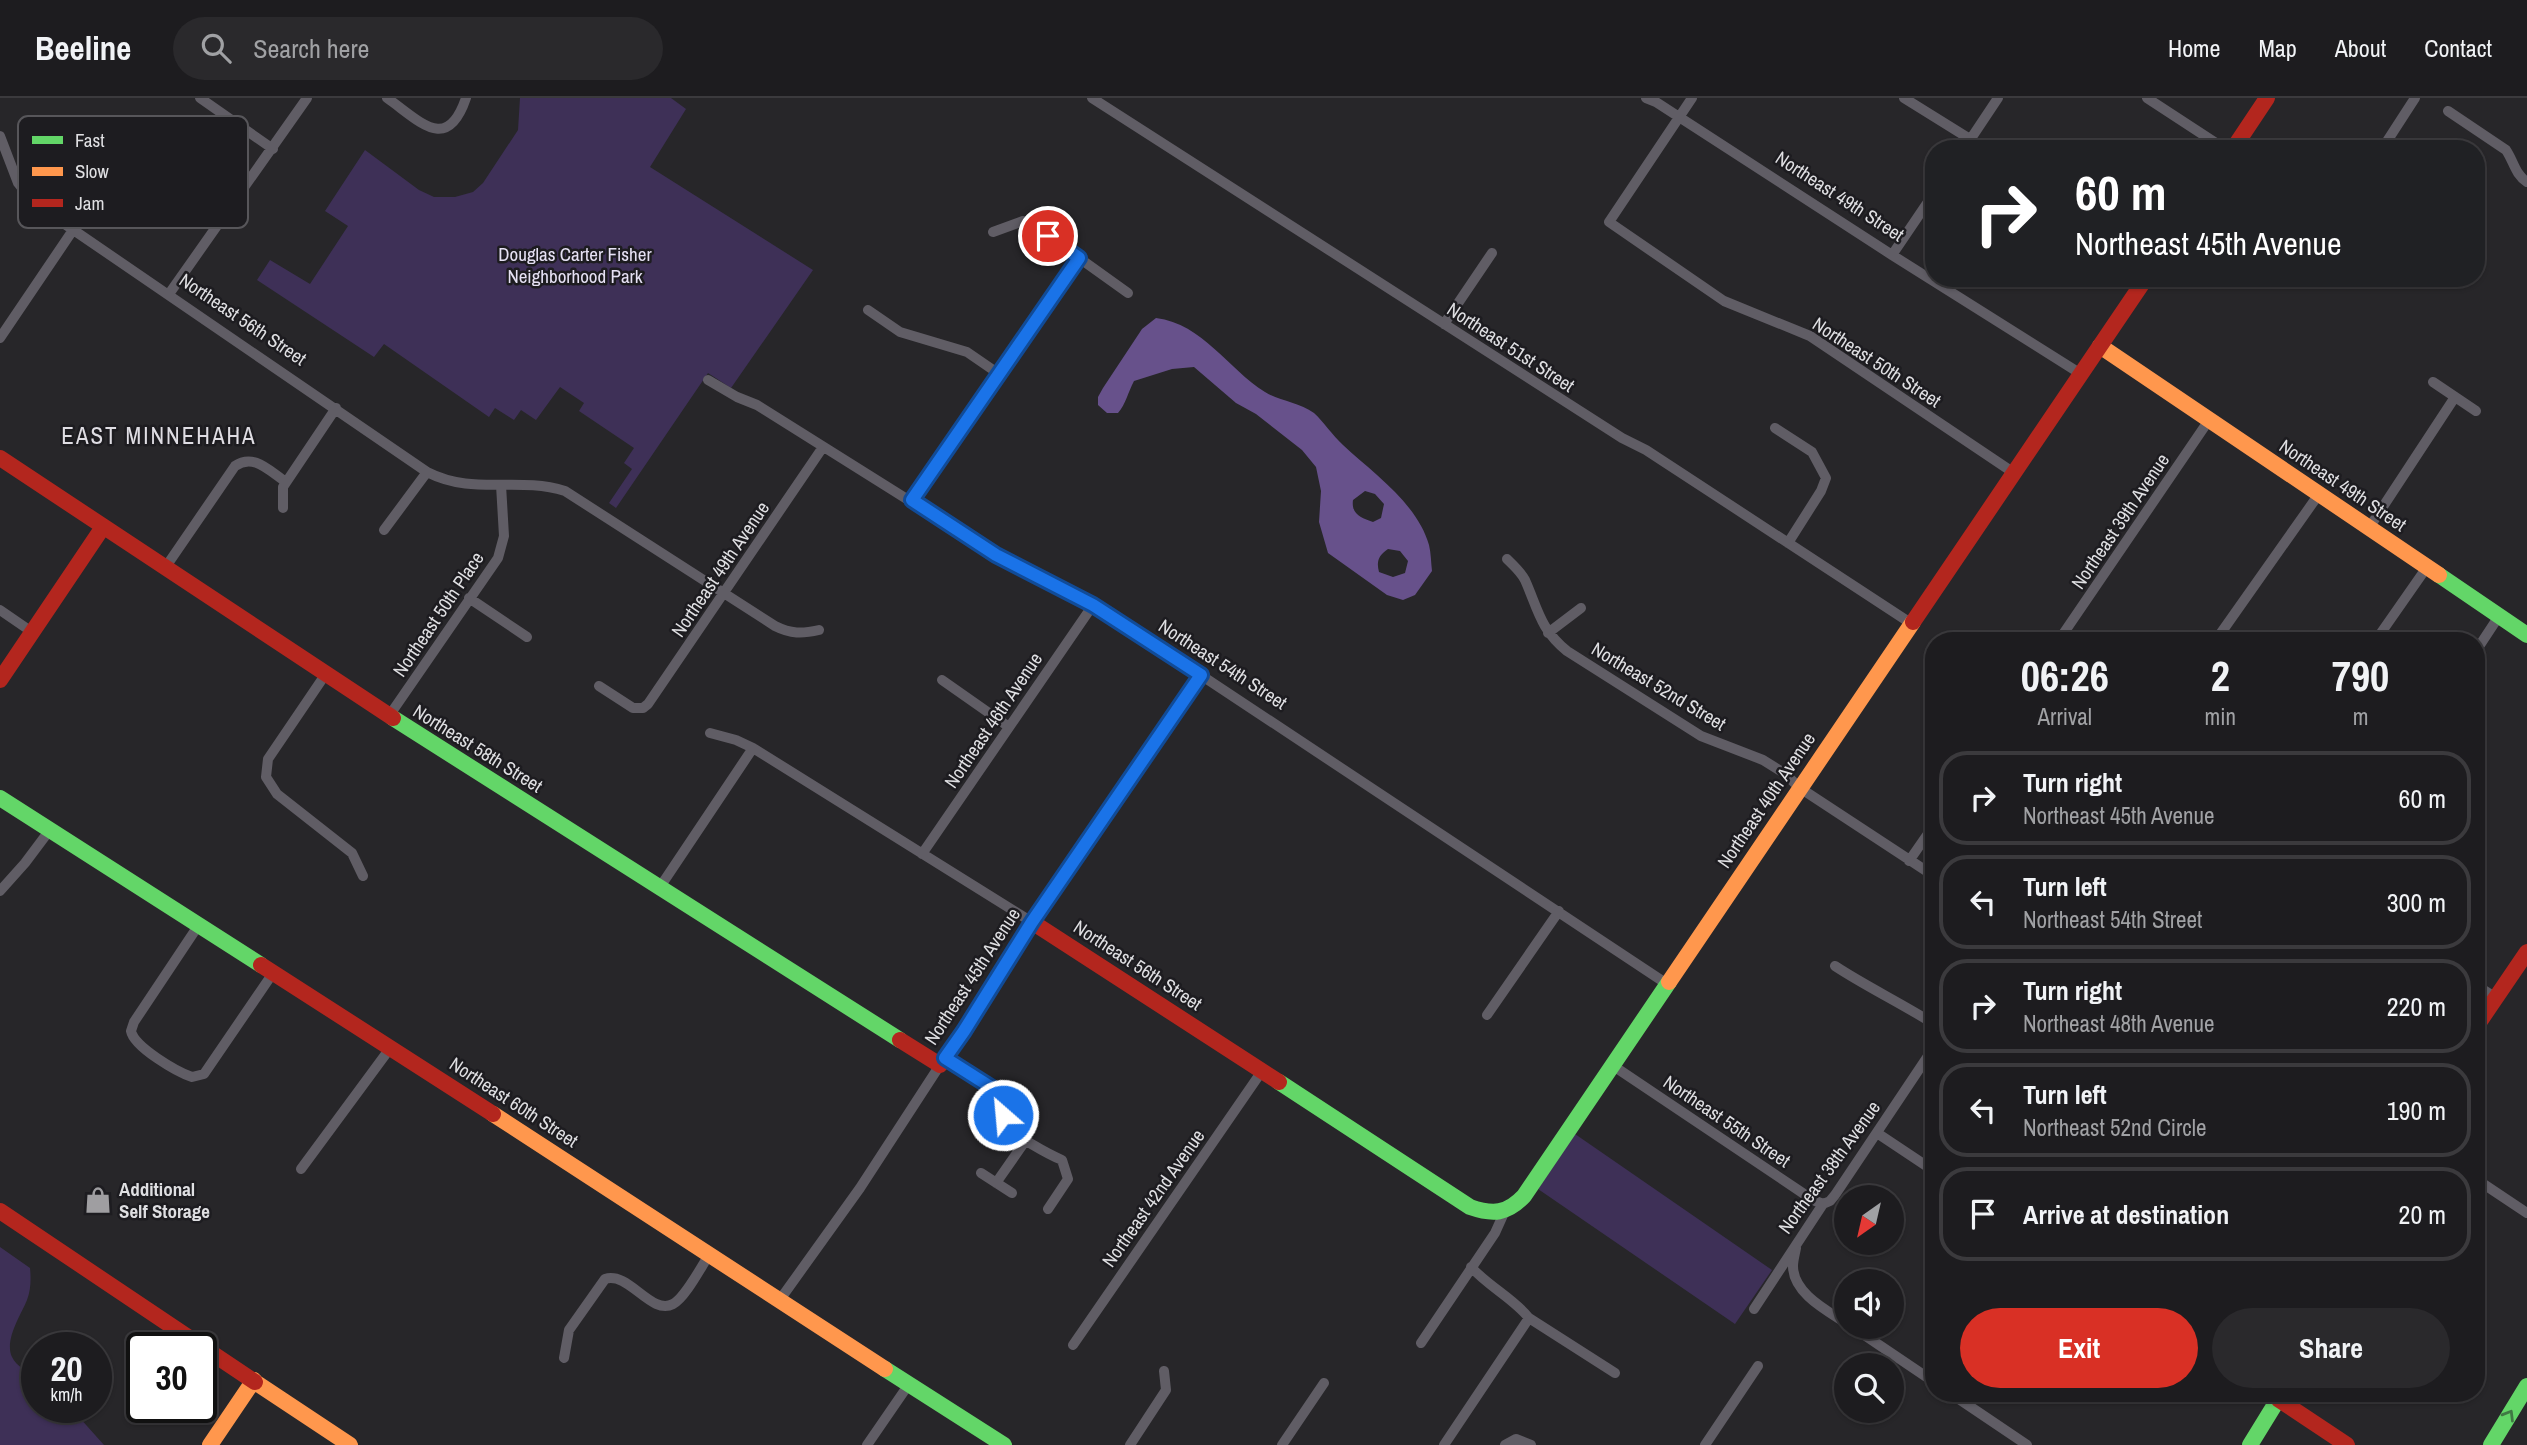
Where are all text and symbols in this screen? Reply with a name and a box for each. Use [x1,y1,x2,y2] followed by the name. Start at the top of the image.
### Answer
[173,17,663,80] search box
[35,26,131,70] text: Beeline
[197,29,235,67] icon: search
[253,31,369,66] text: Search here
[2168,32,2220,64] text: Home
[2258,32,2297,64] text: Map
[2335,32,2386,64] text: About
[2424,32,2492,64] text: Contact
[18,116,248,228] legend
[75,127,105,153] text: Fast
[1771,145,1910,248] street label: Northeast 49th Street
[75,158,110,184] text: Slow
[2075,159,2167,225] text: 60 m
[1960,168,2051,259] icon: right
[75,190,104,216] text: Jam
[1018,206,1078,266] pin
[1029,217,1067,255] icon: arrive
[2075,222,2342,265] text: Northeast 45th Avenue
[498,241,652,289] park label: Douglas Carter Fisher Neighborhood Park
[174,267,312,372] street label: Northeast 56th Street
[1442,296,1580,398] street label: Northeast 51st Street
[1808,311,1947,414] street label: Northeast 50th Street
[61,420,257,451] district label: EAST MINNEHAHA
[2274,433,2412,538] street label: Northeast 49th Street
[2065,448,2175,594] street label: Northeast 39th Avenue
[665,496,775,642] street label: Northeast 49th Avenue
[387,546,489,682] street label: Northeast 50th Place
[1154,613,1293,716] street label: Northeast 54th Street
[1587,636,1732,737] street label: Northeast 52nd Street
[938,647,1048,793] street label: Northeast 46th Avenue
[2021,648,2109,704] text: 06:26
[2211,648,2230,704] text: 2
[2332,648,2389,704] text: 790
[408,698,548,799] street label: Northeast 58th Street
[2038,701,2092,732] text: Arrival
[2205,701,2236,732] text: min
[2353,701,2368,732] text: m
[1711,727,1821,873] street label: Northeast 40th Avenue
[2023,765,2122,800] text: Turn right
[1964,779,2002,817] icon: right
[2399,781,2446,816] text: 60 m
[2023,800,2215,831] text: Northeast 45th Avenue
[2023,869,2107,904] text: Turn left
[1964,883,2002,921] icon: left
[2387,885,2446,920] text: 300 m
[918,903,1026,1049] street label: Northeast 45th Avenue
[2023,904,2202,935] text: Northeast 54th Street
[1069,914,1208,1017] street label: Northeast 56th Street
[2023,973,2122,1008] text: Turn right
[1964,987,2002,1025] icon: right
[2387,989,2446,1024] text: 220 m
[2023,1008,2215,1039] text: Northeast 48th Avenue
[445,1051,584,1154] street label: Northeast 60th Street
[1658,1069,1796,1174] street label: Northeast 55th Street
[2023,1077,2107,1112] text: Turn left
[966,1078,1040,1152] position arrow
[1964,1091,2002,1129] icon: left
[2387,1093,2446,1128] text: 190 m
[1772,1095,1886,1239] street label: Northeast 38th Avenue
[2023,1112,2206,1143] text: Northeast 52nd Circle
[1096,1124,1210,1272] street label: Northeast 42nd Avenue
[119,1176,210,1224] place label: Additional Self Storage
[83,1185,113,1215] shop icon: Additional Self Storage
[1834,1185,1904,1255] north arrow
[1834,1185,1904,1423] map controls
[1964,1195,2002,1233] icon: arrive
[2023,1197,2229,1232] text: Arrive at destination
[2399,1197,2446,1232] text: 20 m
[1834,1269,1904,1339] button: sound
[1960,1308,2198,1388] button: Exit
[2212,1308,2450,1388] button: Share
[126,1332,217,1423] speed limit sign: 30
[51,1345,82,1392] text: 20
[1834,1353,1904,1423] button: search
[51,1382,83,1407] text: km/h
[2501,1410,2514,1423] one-way arrow

